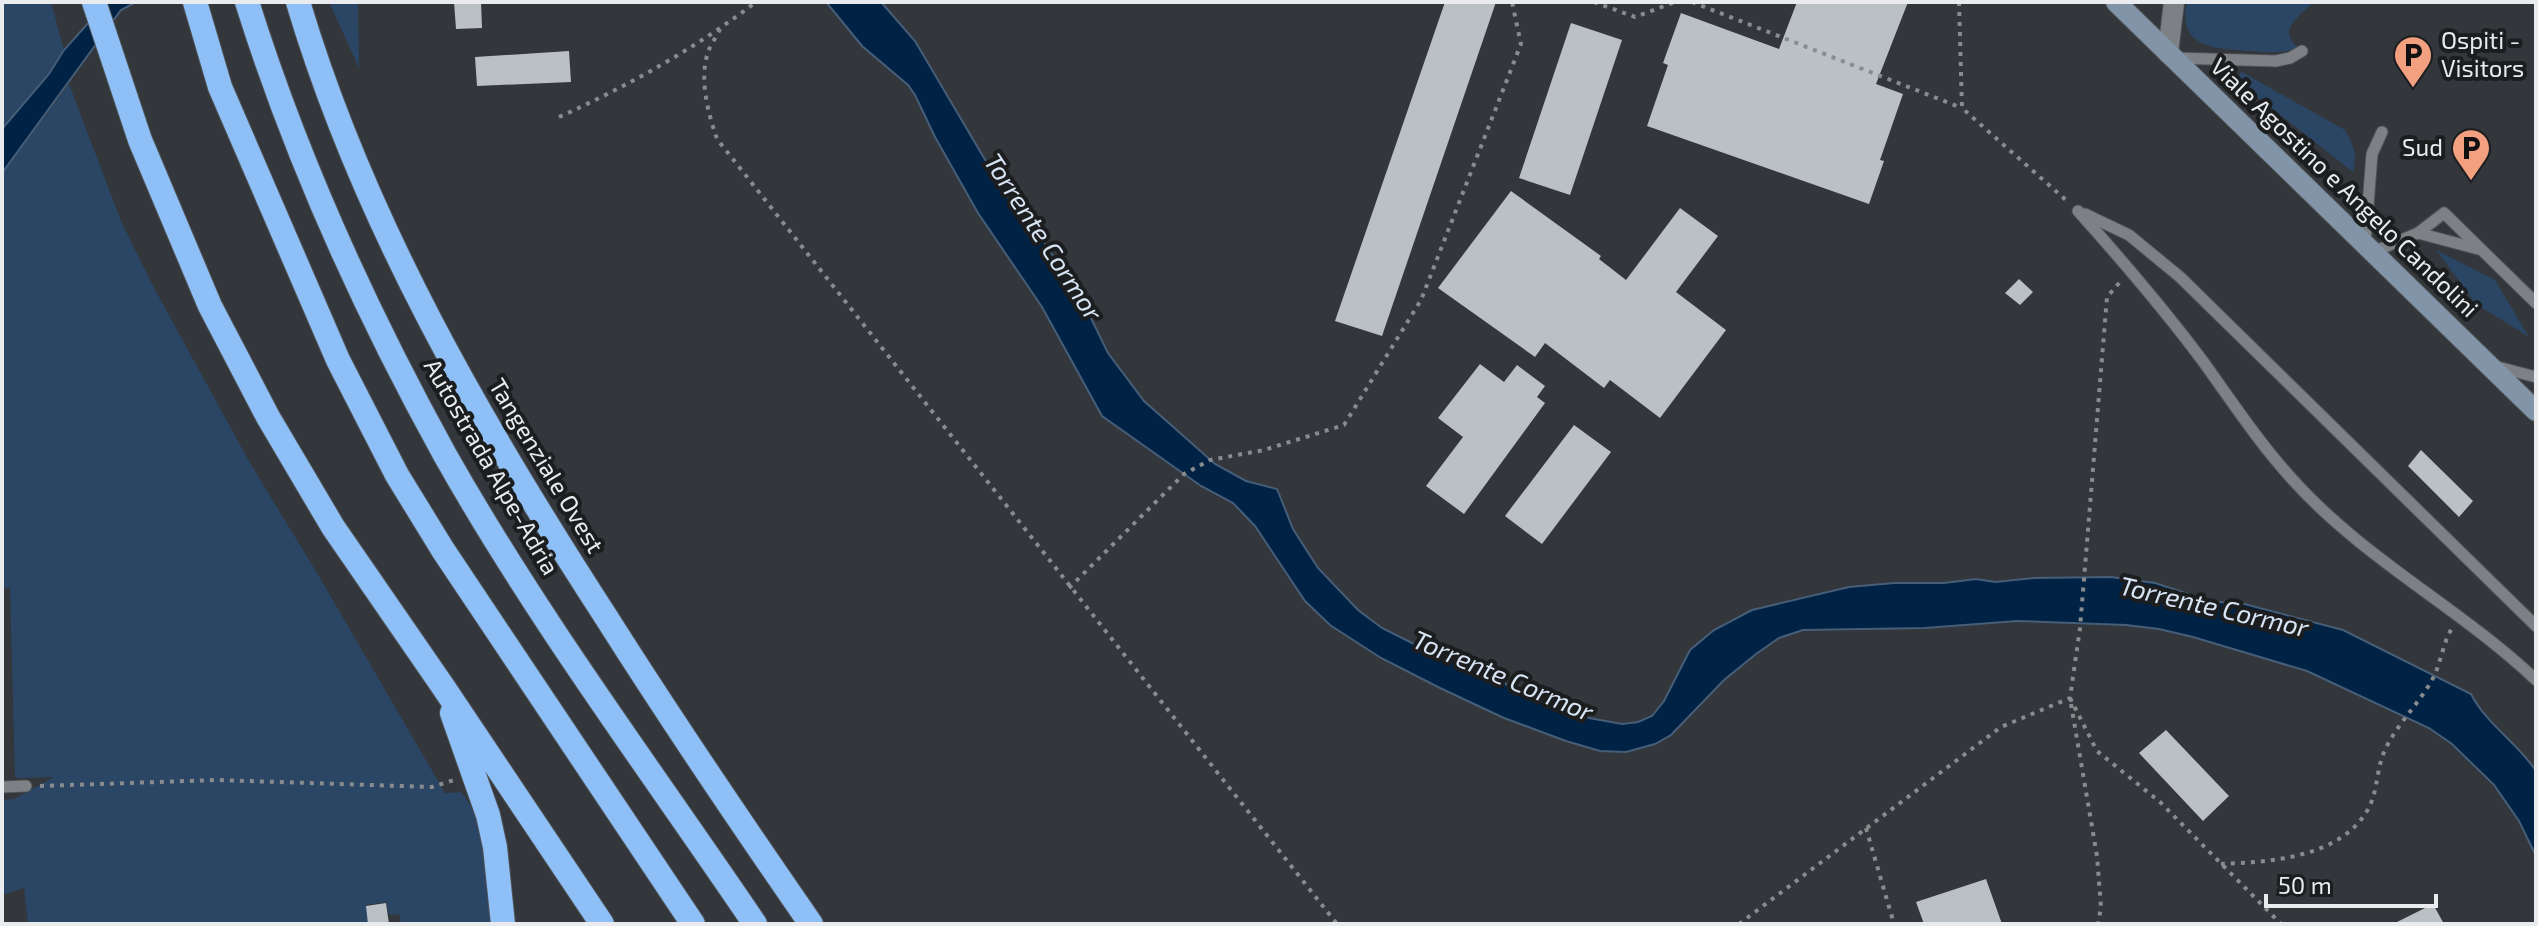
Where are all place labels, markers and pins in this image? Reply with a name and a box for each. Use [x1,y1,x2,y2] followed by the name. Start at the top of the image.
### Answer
[2441,25,2524,82] place label: Ospiti - Visitors
[2392,34,2434,89] parking icon: Ospiti - Visitors
[2450,127,2492,182] parking icon: Sud
[2402,132,2443,161] place label: Sud

